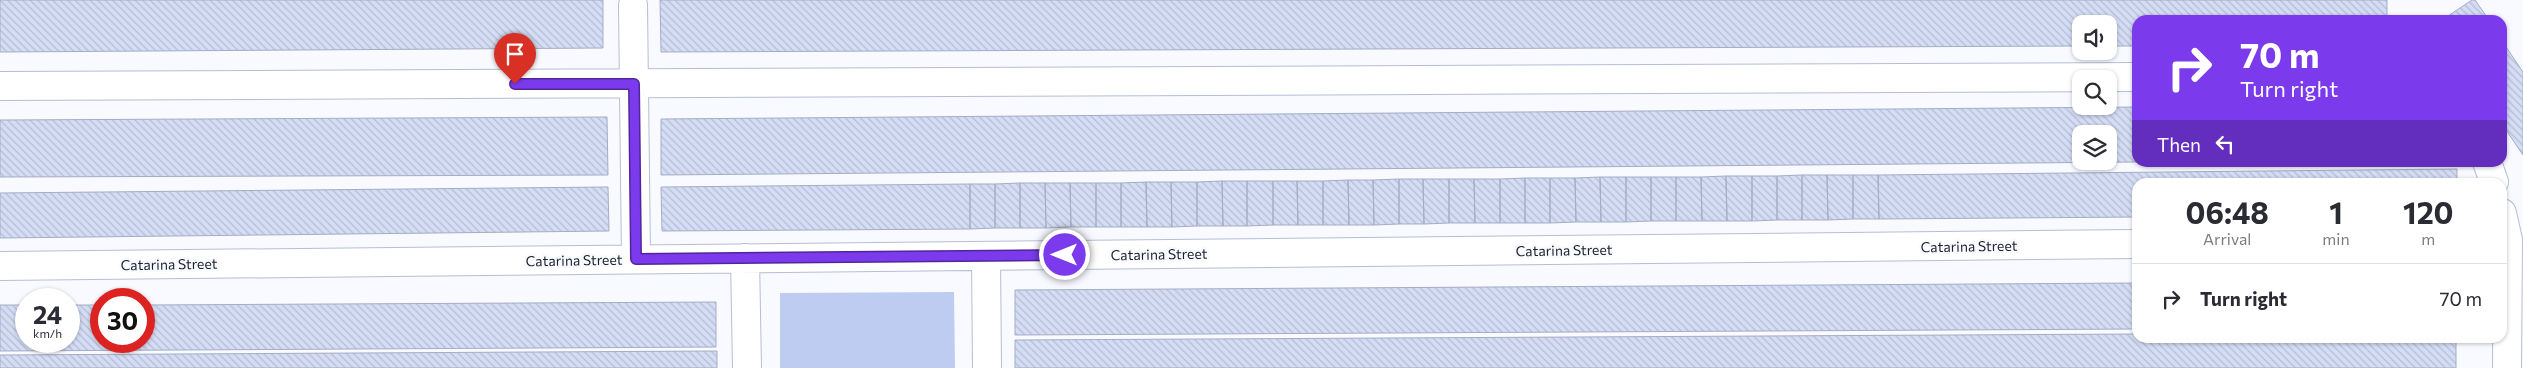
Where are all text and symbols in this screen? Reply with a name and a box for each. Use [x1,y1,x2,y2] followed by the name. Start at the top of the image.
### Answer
[2072,15,2117,170] map controls
[2072,15,2117,60] button: sound
[2240,32,2320,75] text: 70 m
[494,33,536,84] pin
[2157,35,2222,100] icon: right
[501,40,529,68] icon: arrive
[2072,70,2117,115] button: search
[2240,75,2338,102] text: Turn right
[2072,125,2117,170] button: layers
[2211,130,2239,158] icon: left
[2157,133,2201,156] text: Then
[2186,193,2269,230] text: 06:48
[2329,193,2343,230] text: 1
[2403,193,2454,230] text: 120
[1038,228,1090,280] position arrow
[2203,229,2251,248] text: Arrival
[2322,229,2350,248] text: min
[2421,229,2435,248] text: m
[1920,237,2018,255] street label: Catarina Street
[1515,241,1613,259] street label: Catarina Street
[1110,245,1208,263] street label: Catarina Street
[525,251,623,269] street label: Catarina Street
[120,255,218,273] street label: Catarina Street
[2157,285,2185,313] icon: right
[2200,287,2287,310] text: Turn right
[2439,287,2482,310] text: 70 m
[90,288,155,353] speed limit sign: 30
[33,299,62,329] text: 24
[33,326,62,340] text: km/h

